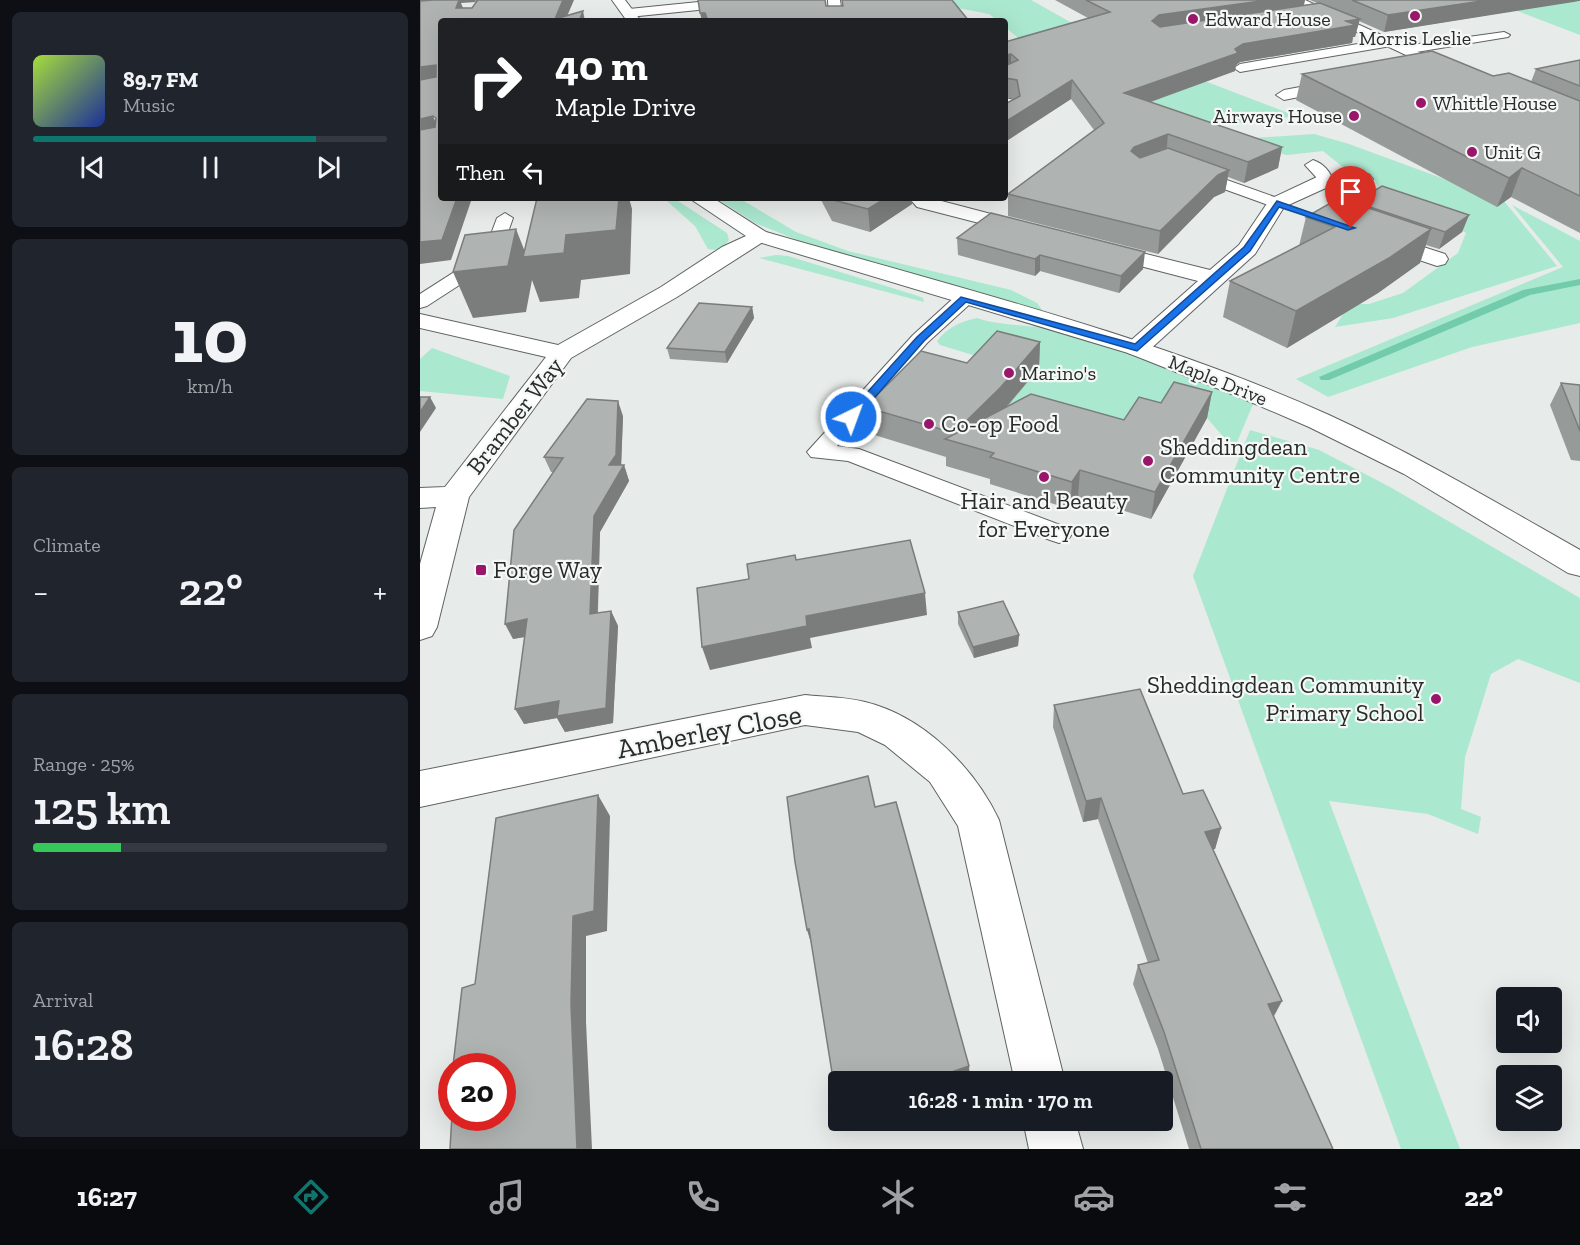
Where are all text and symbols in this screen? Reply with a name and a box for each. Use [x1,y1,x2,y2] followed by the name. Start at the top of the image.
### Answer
[1205,7,1331,31] place label: Edward House
[1408,9,1422,23] marker: Morris Leslie
[1186,12,1200,26] marker: Edward House
[1359,26,1471,50] place label: Morris Leslie
[555,40,648,91] text: 40 m
[456,42,534,120] icon: right
[123,66,198,93] text: 89.7 FM
[555,91,696,123] text: Maple Drive
[1433,91,1557,115] place label: Whittle House
[123,93,175,117] text: Music
[1414,96,1428,110] marker: Whittle House
[1213,104,1342,128] place label: Airways House
[1347,109,1361,123] marker: Airways House
[1484,140,1541,164] place label: Unit G
[1465,145,1479,159] marker: Unit G
[76,151,109,184] icon: previous
[194,151,227,184] icon: pause
[312,151,345,184] icon: next
[517,156,550,189] icon: left
[456,159,505,186] text: Then
[1325,166,1376,228] pin
[1334,175,1367,208] icon: arrive
[172,288,248,382] text: 10
[1165,349,1271,411] street label: Maple Drive
[460,351,570,480] street label: Bramber Way
[1021,361,1096,385] place label: Marino's
[1002,366,1016,380] marker: Marino's
[187,374,233,398] text: km/h
[819,385,883,449] position arrow
[941,409,1059,438] place label: Co-op Food
[922,417,936,431] marker: Co-op Food
[1160,432,1360,489] place label: Sheddingdean Community Centre
[1141,454,1155,468] marker: Sheddingdean Community Centre
[1037,470,1051,484] marker: Hair and Beauty for Everyone
[960,486,1128,543] place label: Hair and Beauty for Everyone
[33,533,101,557] text: Climate
[493,555,603,584] place label: Forge Way
[179,563,243,617] text: 22°
[474,563,488,577] marker: Forge Way
[33,572,48,611] text: −
[373,572,387,611] text: +
[1147,670,1425,727] place label: Sheddingdean Community Primary School
[1429,692,1443,706] marker: Sheddingdean Community Primary School
[614,697,804,766] street label: Amberley Close
[33,752,135,776] text: Range · 25%
[33,782,171,836] text: 125 km
[1496,987,1562,1131] map controls
[1496,987,1562,1053] button: sound
[33,988,93,1012] text: Arrival
[33,1018,134,1072] text: 16:28
[438,1053,516,1131] speed limit sign: 20
[1496,1065,1562,1131] button: layers
[909,1087,1092,1114] text: 16:28 · 1 min · 170 m
[290,1176,332,1218] icon: directions
[486,1176,528,1218] icon: music
[682,1176,724,1218] icon: phone
[877,1176,919,1218] icon: climate
[1073,1176,1115,1218] icon: car
[1269,1176,1311,1218] icon: filters
[77,1181,137,1213] text: 16:27
[1464,1181,1503,1213] text: 22°

